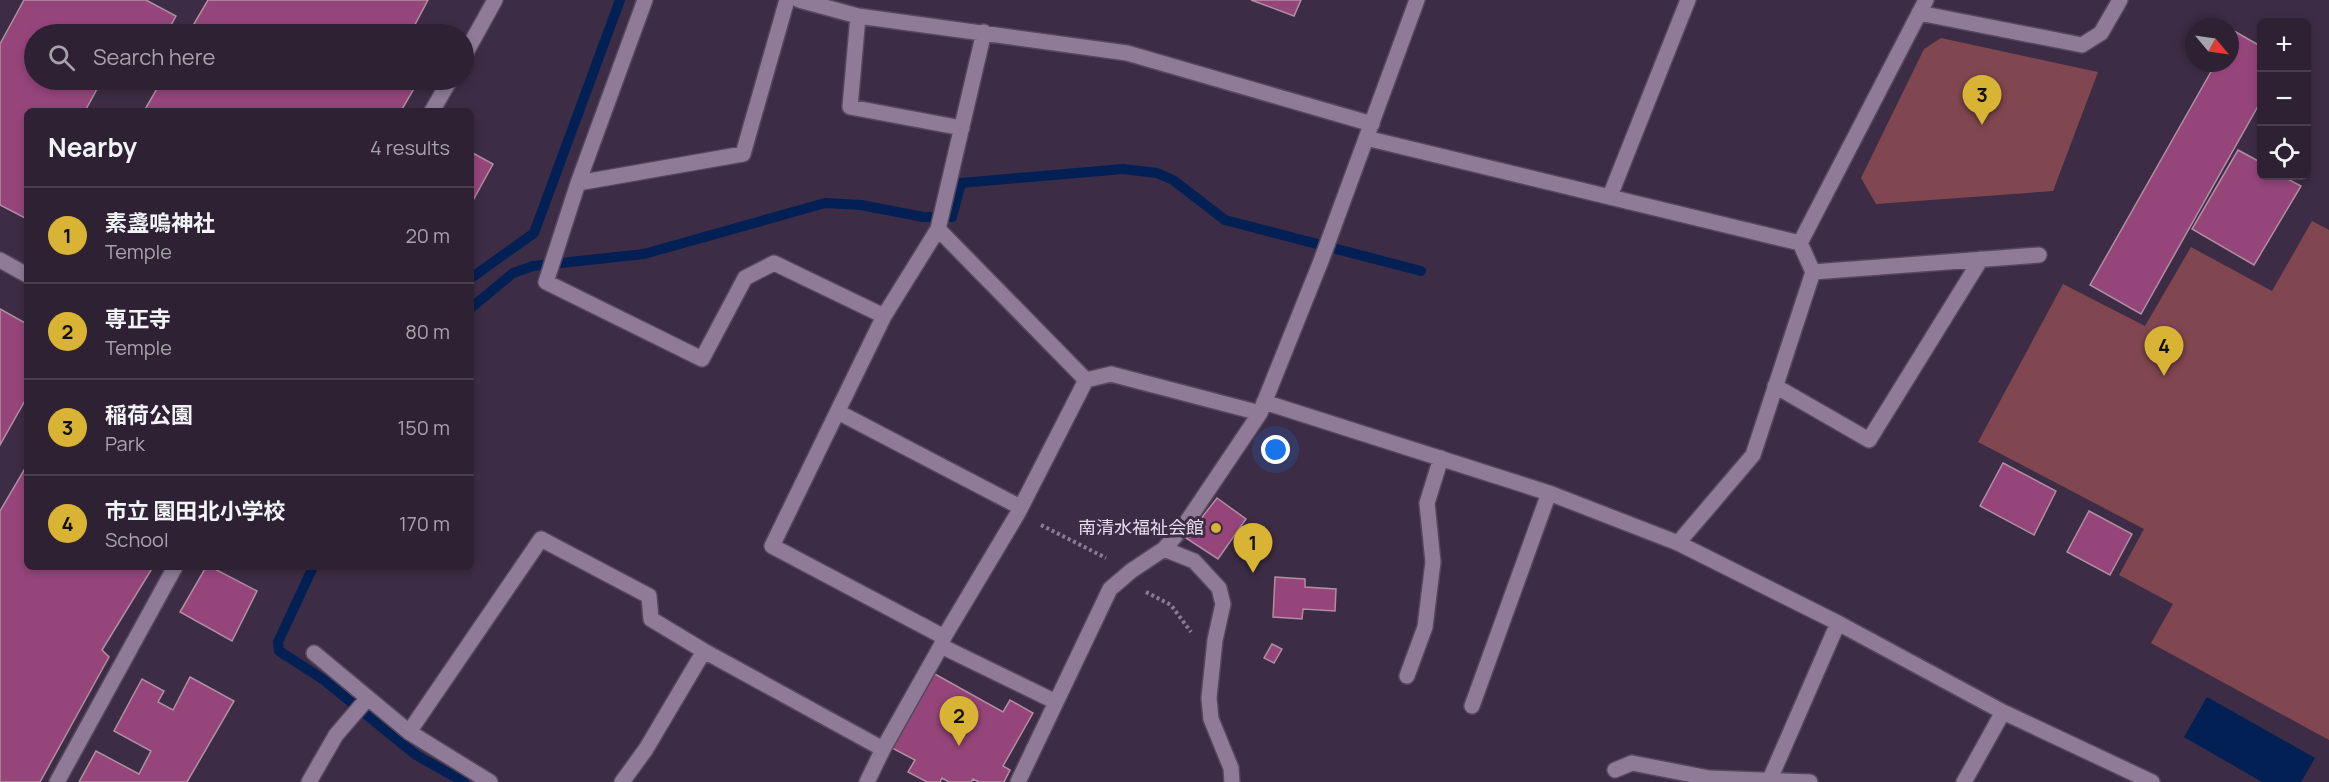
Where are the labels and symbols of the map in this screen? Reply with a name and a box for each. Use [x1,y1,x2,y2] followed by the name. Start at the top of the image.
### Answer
[2185,18,2239,72] north arrow
[1962,76,2002,125] pin: 3
[2144,326,2184,376] pin: 4
[1261,435,1290,464] your location
[1078,515,1204,539] place label: 南清水福祉会館
[1209,521,1223,535] marker: 南清水福祉会館
[1234,524,1272,573] pin: 1
[940,696,978,746] pin: 2

